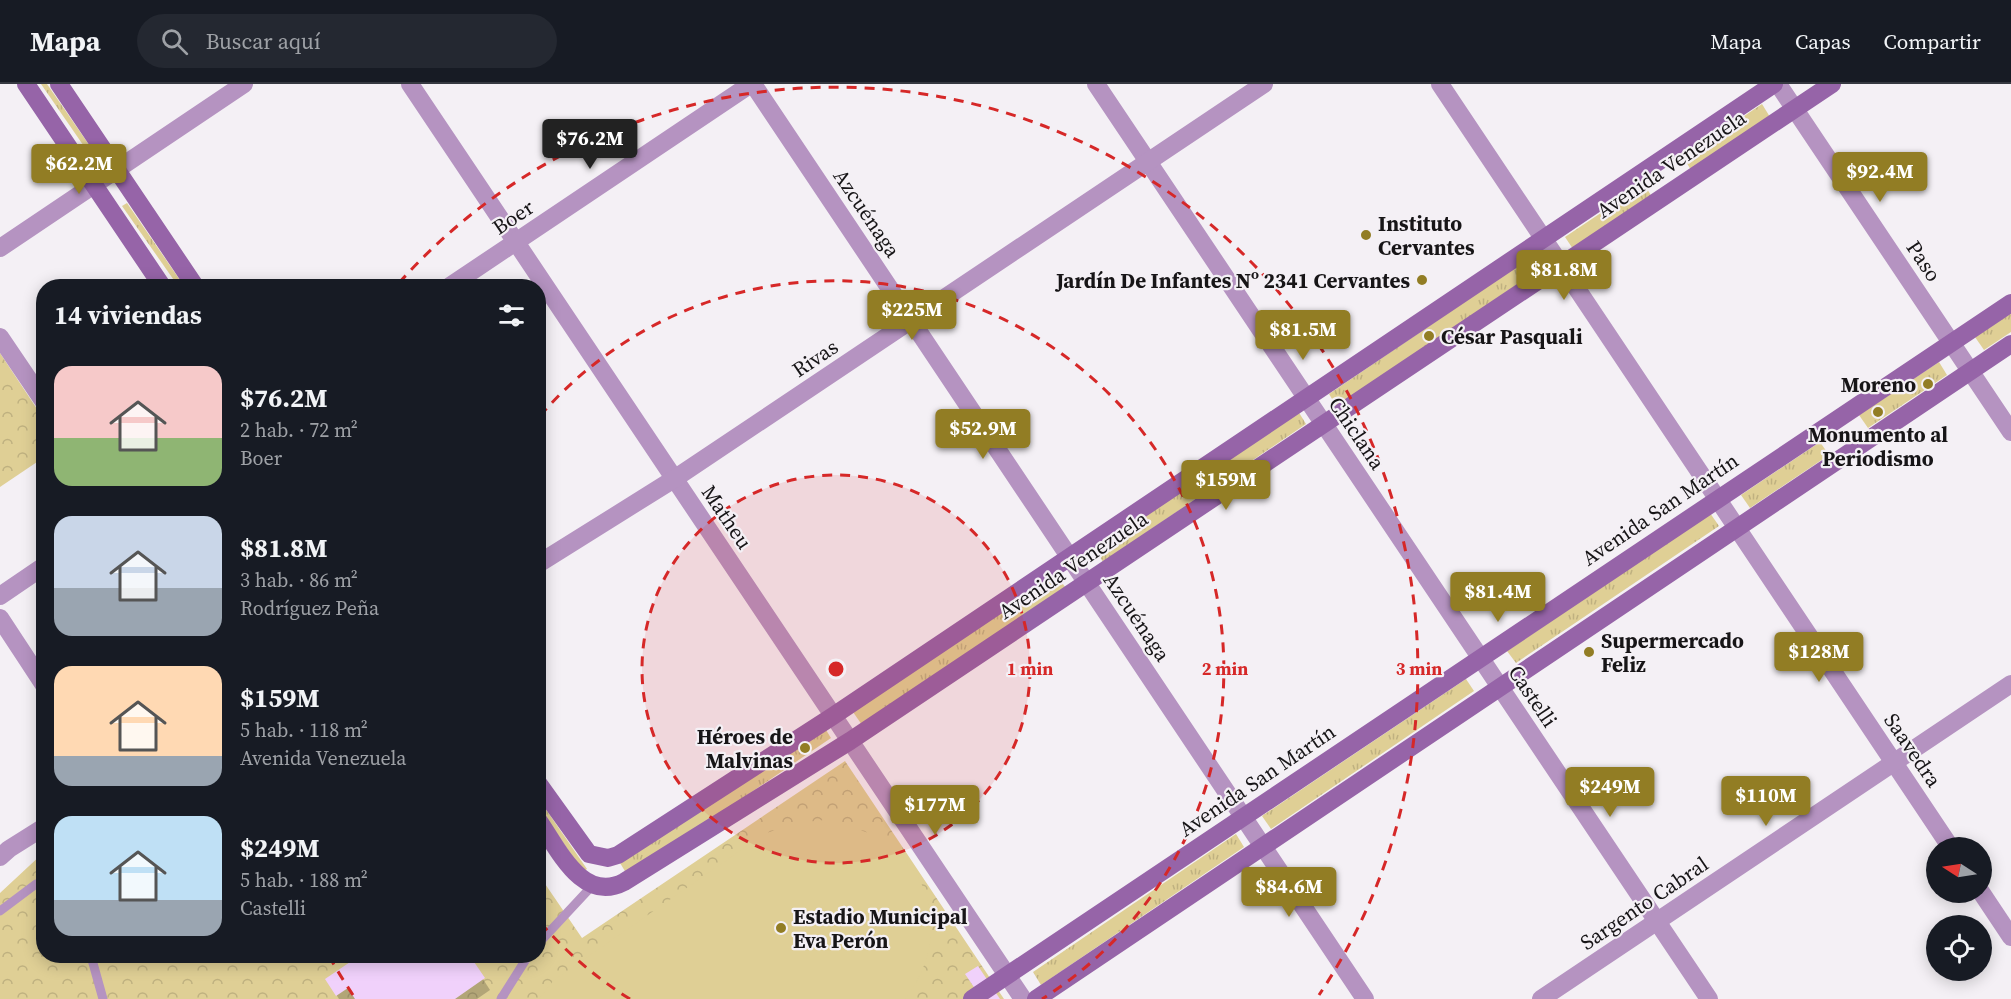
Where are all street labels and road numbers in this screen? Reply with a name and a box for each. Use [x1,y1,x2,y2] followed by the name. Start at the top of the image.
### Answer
[1590,103,1752,225] street label: Avenida Venezuela
[827,163,907,263] street label: Azcuénaga
[487,193,540,241] street label: Boer
[1900,235,1948,287] street label: Paso
[786,332,844,384] street label: Rivas
[1322,391,1392,475] street label: Chiclana
[1576,446,1744,572] street label: Avenida San Martín
[695,479,759,555] street label: Matheu
[992,504,1154,626] street label: Avenida Venezuela
[1097,567,1177,667] street label: Azcuénaga
[1502,659,1564,733] street label: Castelli
[1878,707,1949,793] street label: Saavedra
[1173,717,1341,843] street label: Avenida San Martín
[1574,849,1714,957] street label: Sargento Cabral

